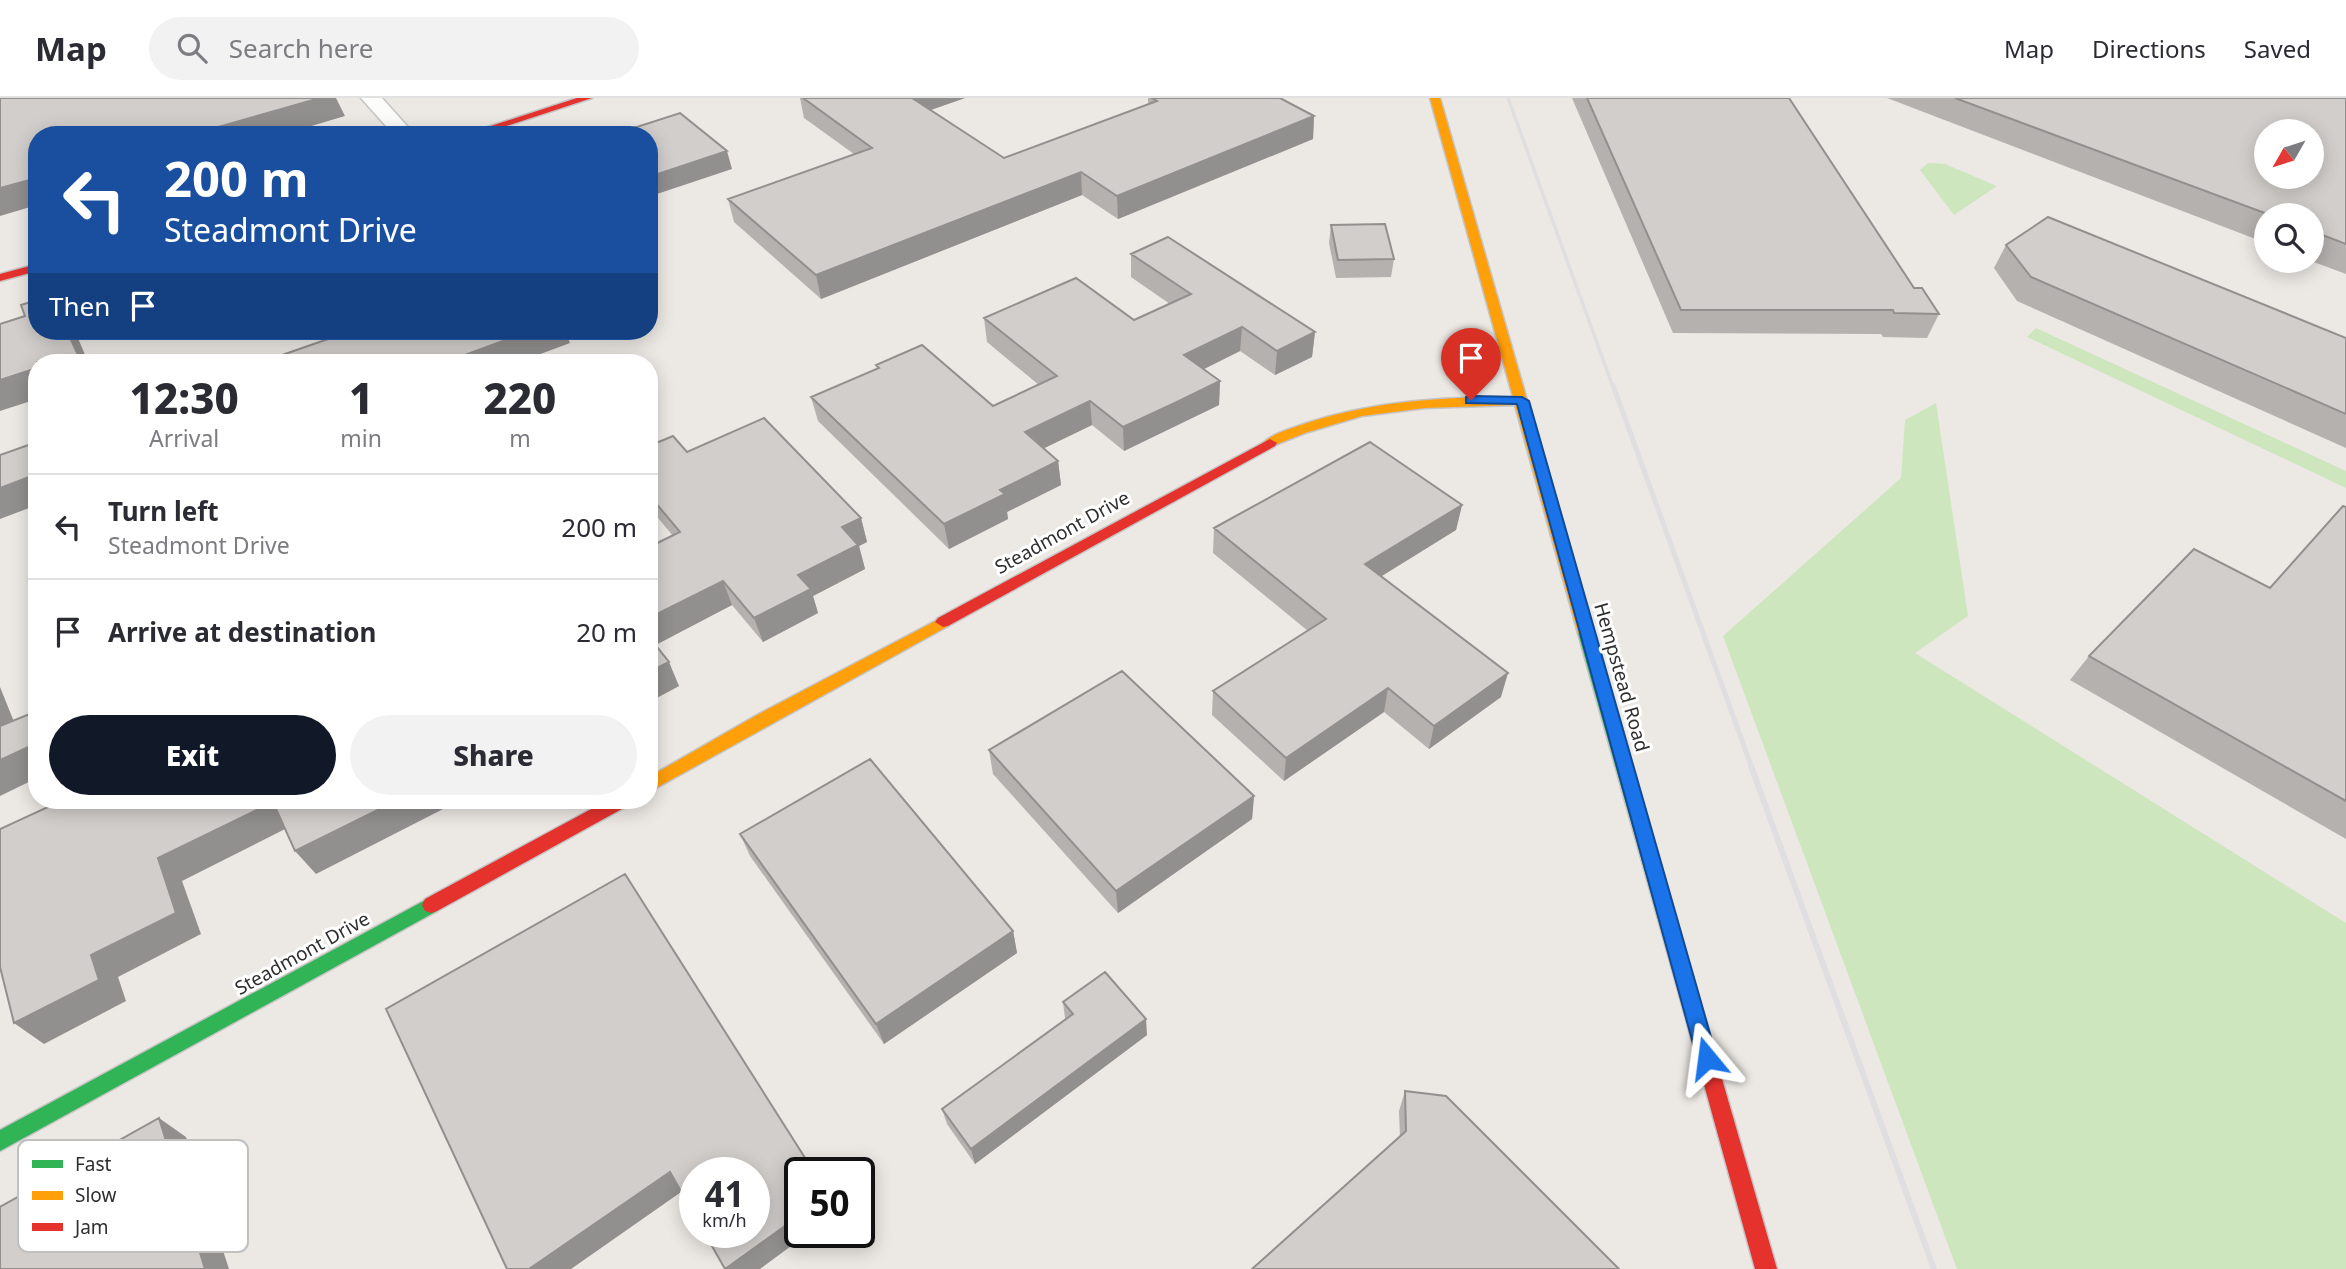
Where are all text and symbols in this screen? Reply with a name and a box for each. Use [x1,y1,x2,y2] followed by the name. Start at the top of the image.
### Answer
[149,17,639,80] search box
[35,26,107,71] text: Map
[173,29,211,67] icon: search
[229,30,373,66] text: Search here
[2004,32,2054,65] text: Map
[2092,32,2206,65] text: Directions
[2244,32,2311,65] text: Saved
[2254,119,2324,189] north arrow
[2254,119,2324,273] map controls
[164,145,309,211] text: 200 m
[49,154,140,245] icon: left
[2254,203,2324,273] button: search
[164,208,417,251] text: Steadmont Drive
[124,287,162,325] icon: arrive
[49,288,110,324] text: Then
[1441,328,1501,400] pin
[1452,339,1490,377] icon: arrive
[130,369,239,426] text: 12:30
[349,369,373,426] text: 1
[484,369,556,426] text: 220
[149,422,219,454] text: Arrival
[340,422,382,454] text: min
[509,422,531,454] text: m
[990,484,1134,580] street label: Steadmont Drive
[108,493,219,529] text: Turn left
[49,508,87,546] icon: left
[561,509,637,545] text: 200 m
[108,529,290,561] text: Steadmont Drive
[1588,599,1656,755] street label: Hempstead Road
[49,613,87,651] icon: arrive
[108,614,377,650] text: Arrive at destination
[576,614,637,650] text: 20 m
[49,715,336,795] button: Exit
[350,715,637,795] button: Share
[230,905,374,1001] street label: Steadmont Drive
[1670,1021,1744,1095] position arrow
[18,1140,248,1252] legend
[75,1151,112,1177] text: Fast
[784,1157,875,1248] speed limit sign: 50
[704,1170,745,1217] text: 41
[75,1182,116,1208] text: Slow
[702,1208,747,1232] text: km/h
[73,1214,109,1240] text: Jam

